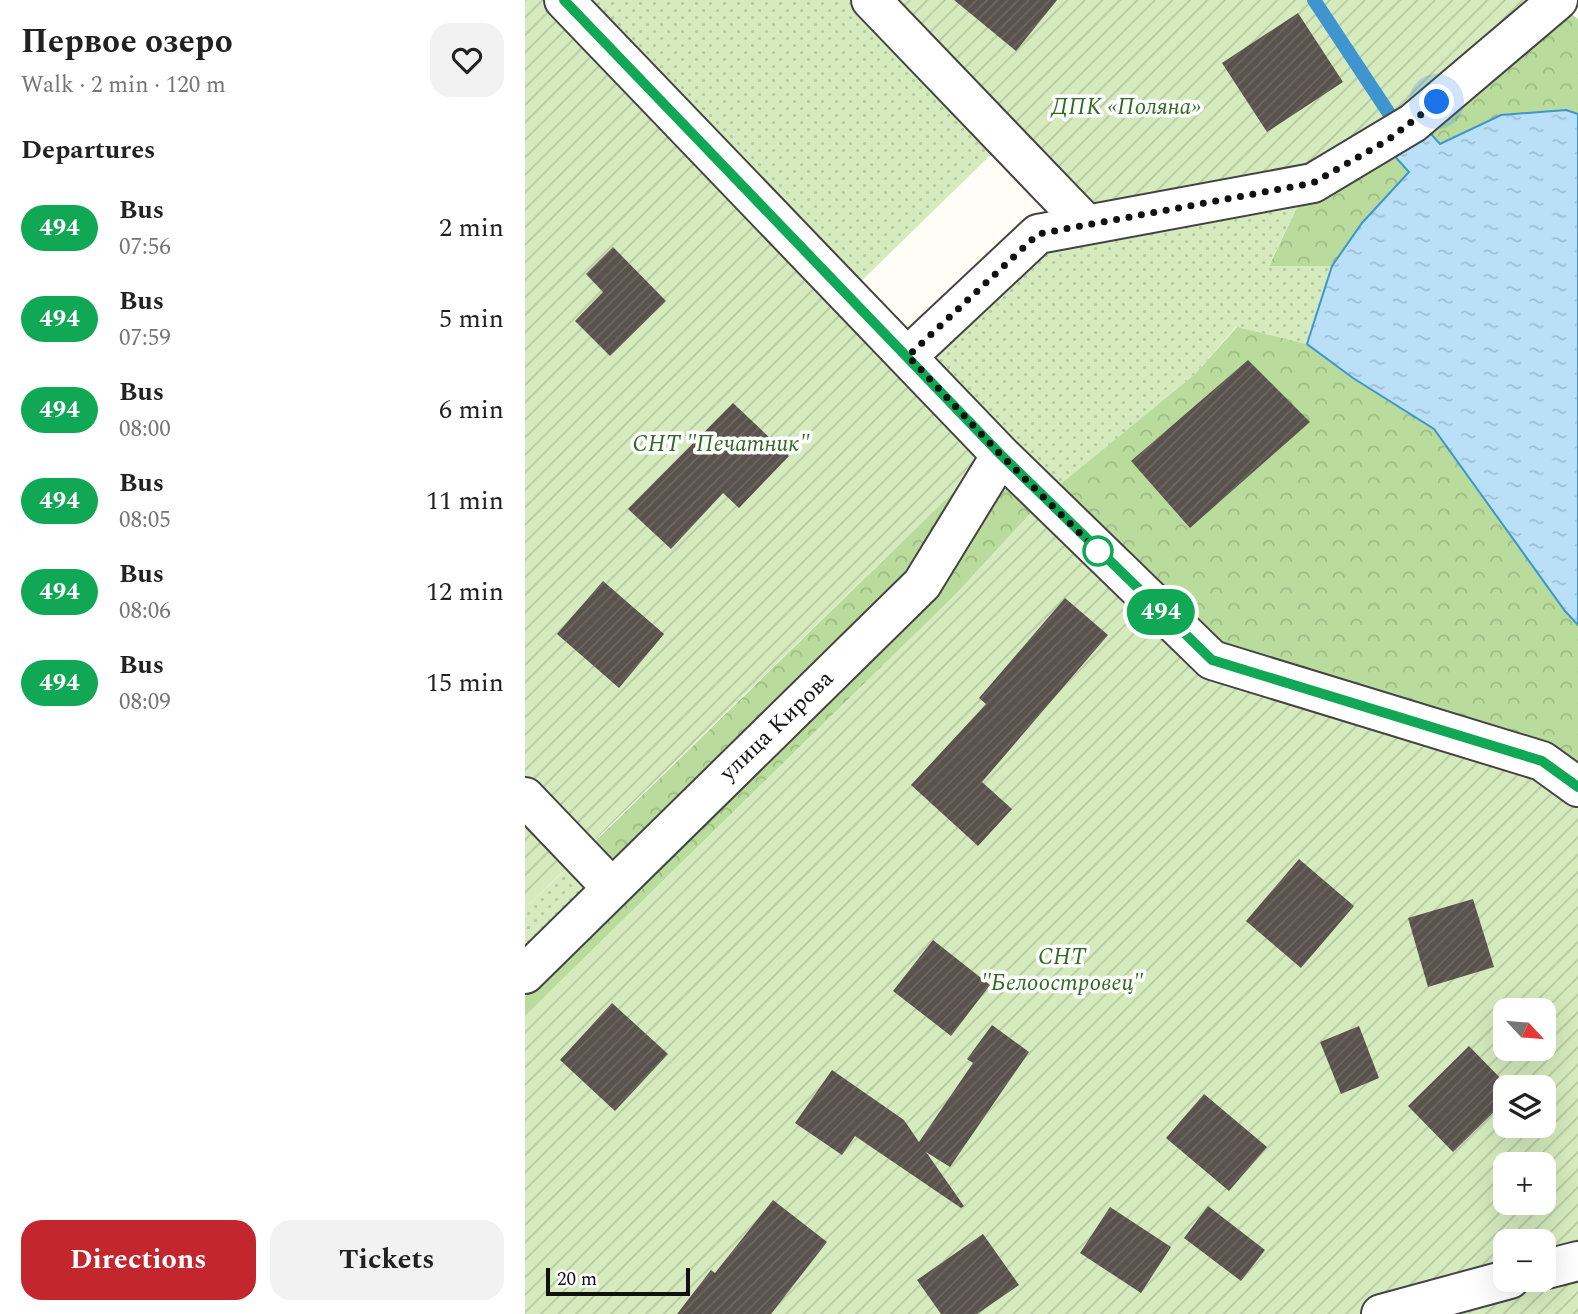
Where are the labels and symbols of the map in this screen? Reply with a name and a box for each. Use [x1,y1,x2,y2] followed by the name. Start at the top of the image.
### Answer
[1419,84,1454,119] your location
[1050,90,1201,125] park label: ДПК «Поляна»
[633,427,810,462] park label: СНТ "Печатник"
[1083,536,1113,566] unlabelled marker
[1121,589,1201,635] line badge: 494
[711,662,842,790] street label: улица Кирова
[981,940,1144,1001] park label: СНТ "Белоостровец"
[1493,998,1556,1060] north arrow
[546,1265,689,1297] scale bar

